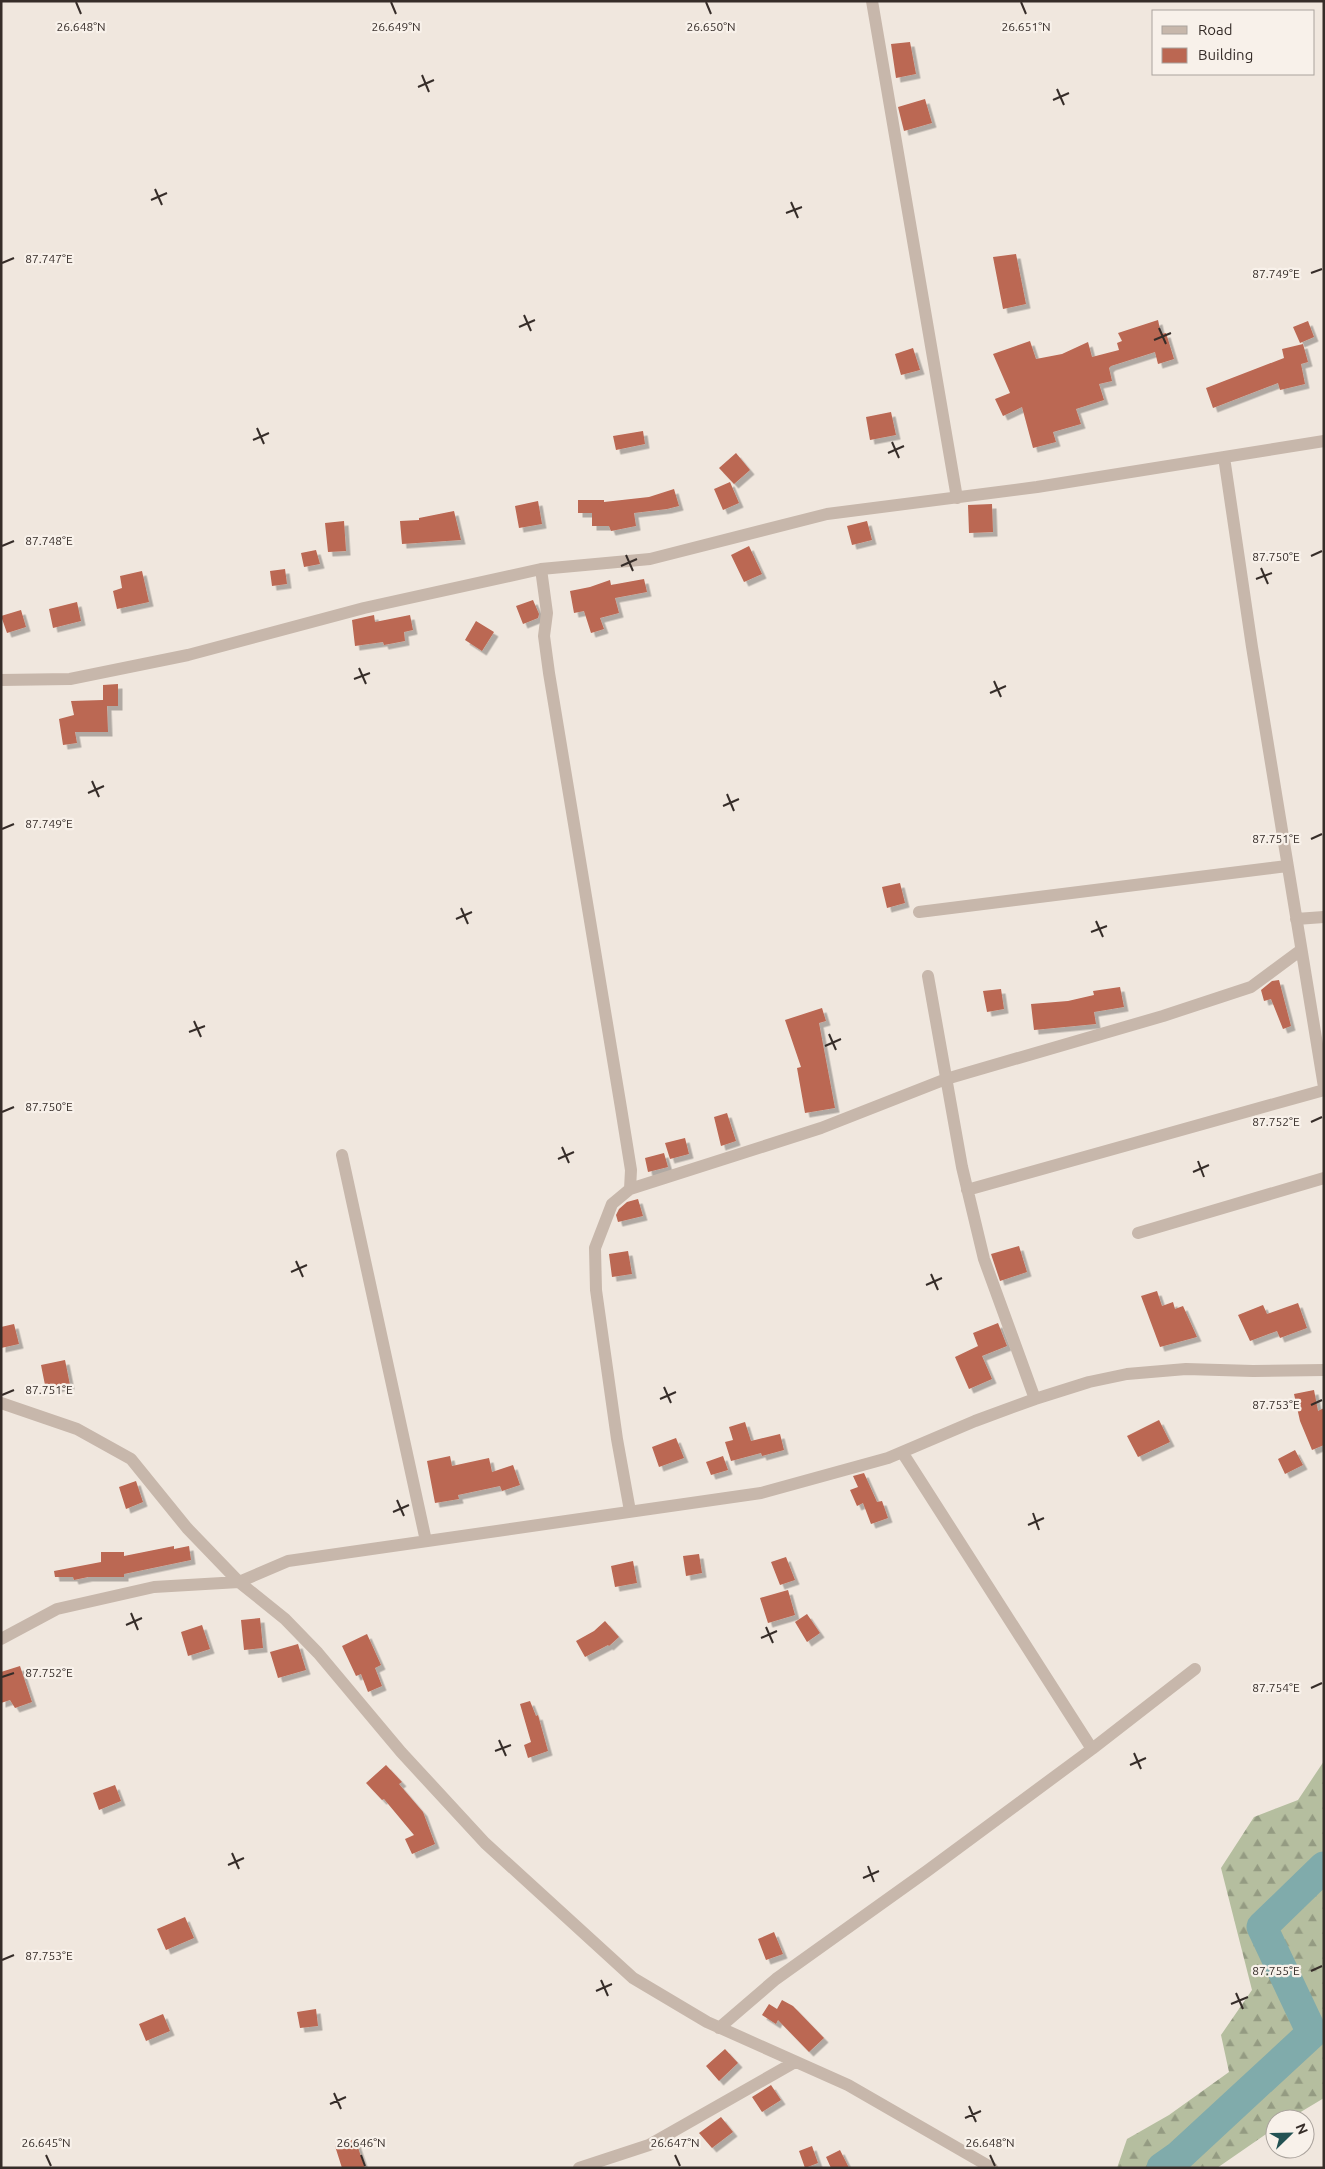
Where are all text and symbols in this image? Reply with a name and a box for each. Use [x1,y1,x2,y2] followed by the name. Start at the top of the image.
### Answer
[1152,10,1315,75] legend
[56,20,106,33] text: 26.648°N
[371,20,421,33] text: 26.649°N
[686,20,736,33] text: 26.650°N
[1001,20,1051,33] text: 26.651°N
[1198,21,1233,38] text: Road
[1198,46,1253,63] text: Building
[25,252,73,265] text: 87.747°E
[1252,267,1300,280] text: 87.749°E
[25,534,73,547] text: 87.748°E
[1252,550,1300,563] text: 87.750°E
[25,817,73,830] text: 87.749°E
[1252,832,1300,845] text: 87.751°E
[25,1100,73,1113] text: 87.750°E
[1252,1115,1300,1128] text: 87.752°E
[25,1383,73,1396] text: 87.751°E
[1252,1398,1300,1411] text: 87.753°E
[25,1666,73,1679] text: 87.752°E
[1252,1681,1300,1694] text: 87.754°E
[25,1949,73,1962] text: 87.753°E
[1252,1964,1300,1977] text: 87.755°E
[1265,2109,1315,2159] north arrow
[1293,2121,1311,2137] text: N
[21,2136,71,2149] text: 26.645°N
[336,2136,386,2149] text: 26.646°N
[650,2136,700,2149] text: 26.647°N
[965,2136,1015,2149] text: 26.648°N

